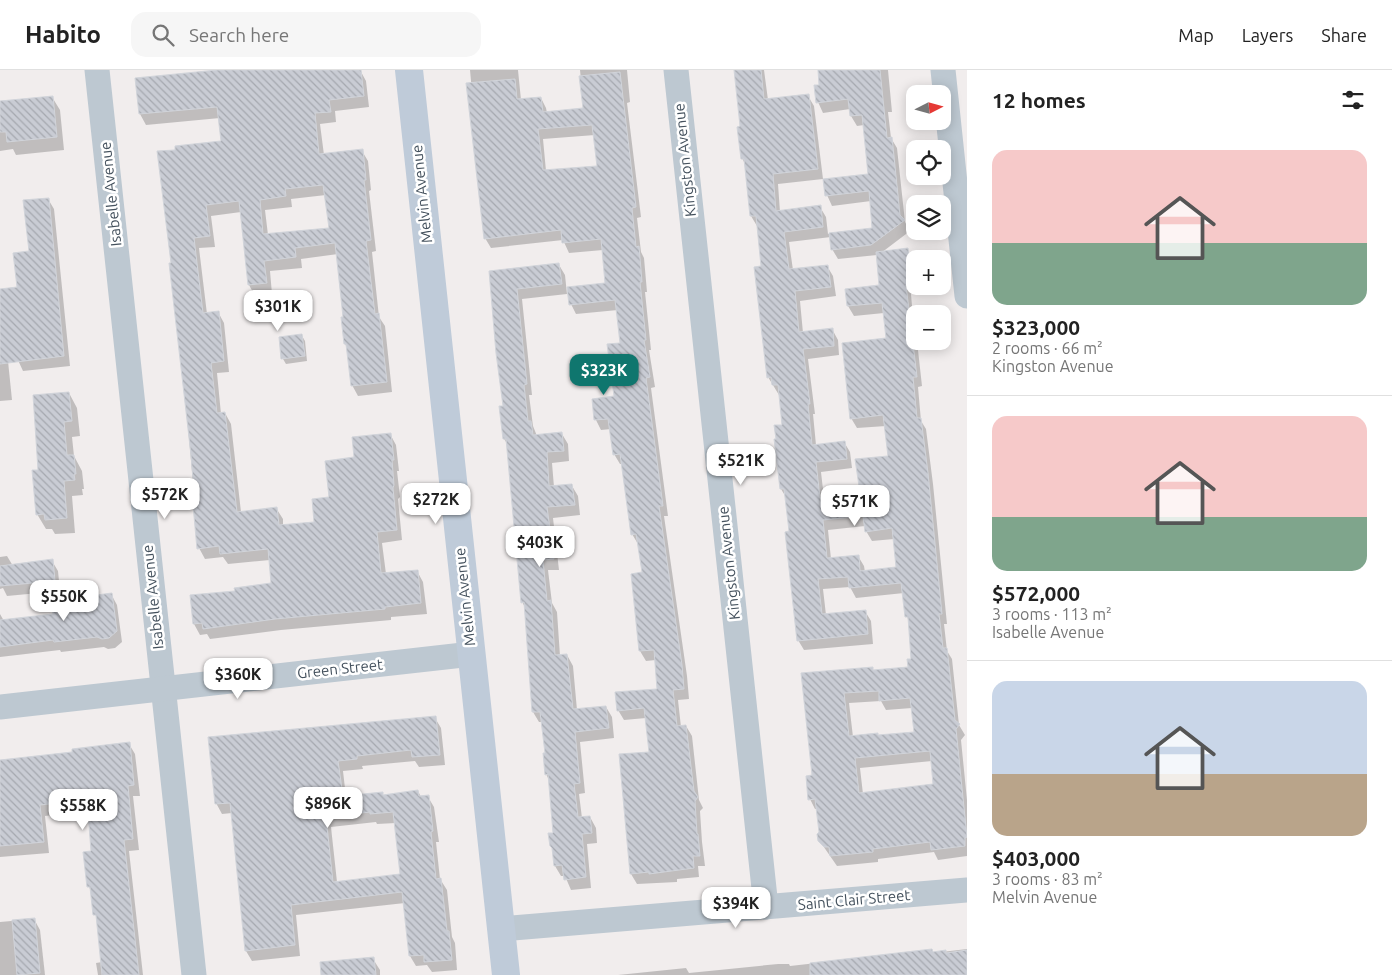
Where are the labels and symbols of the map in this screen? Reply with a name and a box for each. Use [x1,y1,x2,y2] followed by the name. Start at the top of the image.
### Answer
[906,85,951,130] north arrow
[670,102,699,218] street label: Kingston Avenue
[97,141,124,247] street label: Isabelle Avenue
[408,144,435,244] street label: Melvin Avenue
[243,290,313,332] pin: $301K
[569,354,639,396] pin: $323K
[706,444,776,486] pin: $521K
[130,478,200,520] pin: $572K
[401,482,471,525] pin: $272K
[820,484,890,527] pin: $571K
[714,505,743,621] street label: Kingston Avenue
[505,526,575,568] pin: $403K
[139,544,166,650] street label: Isabelle Avenue
[451,547,478,647] street label: Melvin Avenue
[29,580,99,622] pin: $550K
[296,656,384,681] street label: Green Street
[203,658,273,700] pin: $360K
[293,786,363,829] pin: $896K
[48,788,118,831] pin: $558K
[701,886,771,929] pin: $394K
[797,886,911,913] street label: Saint Clair Street

